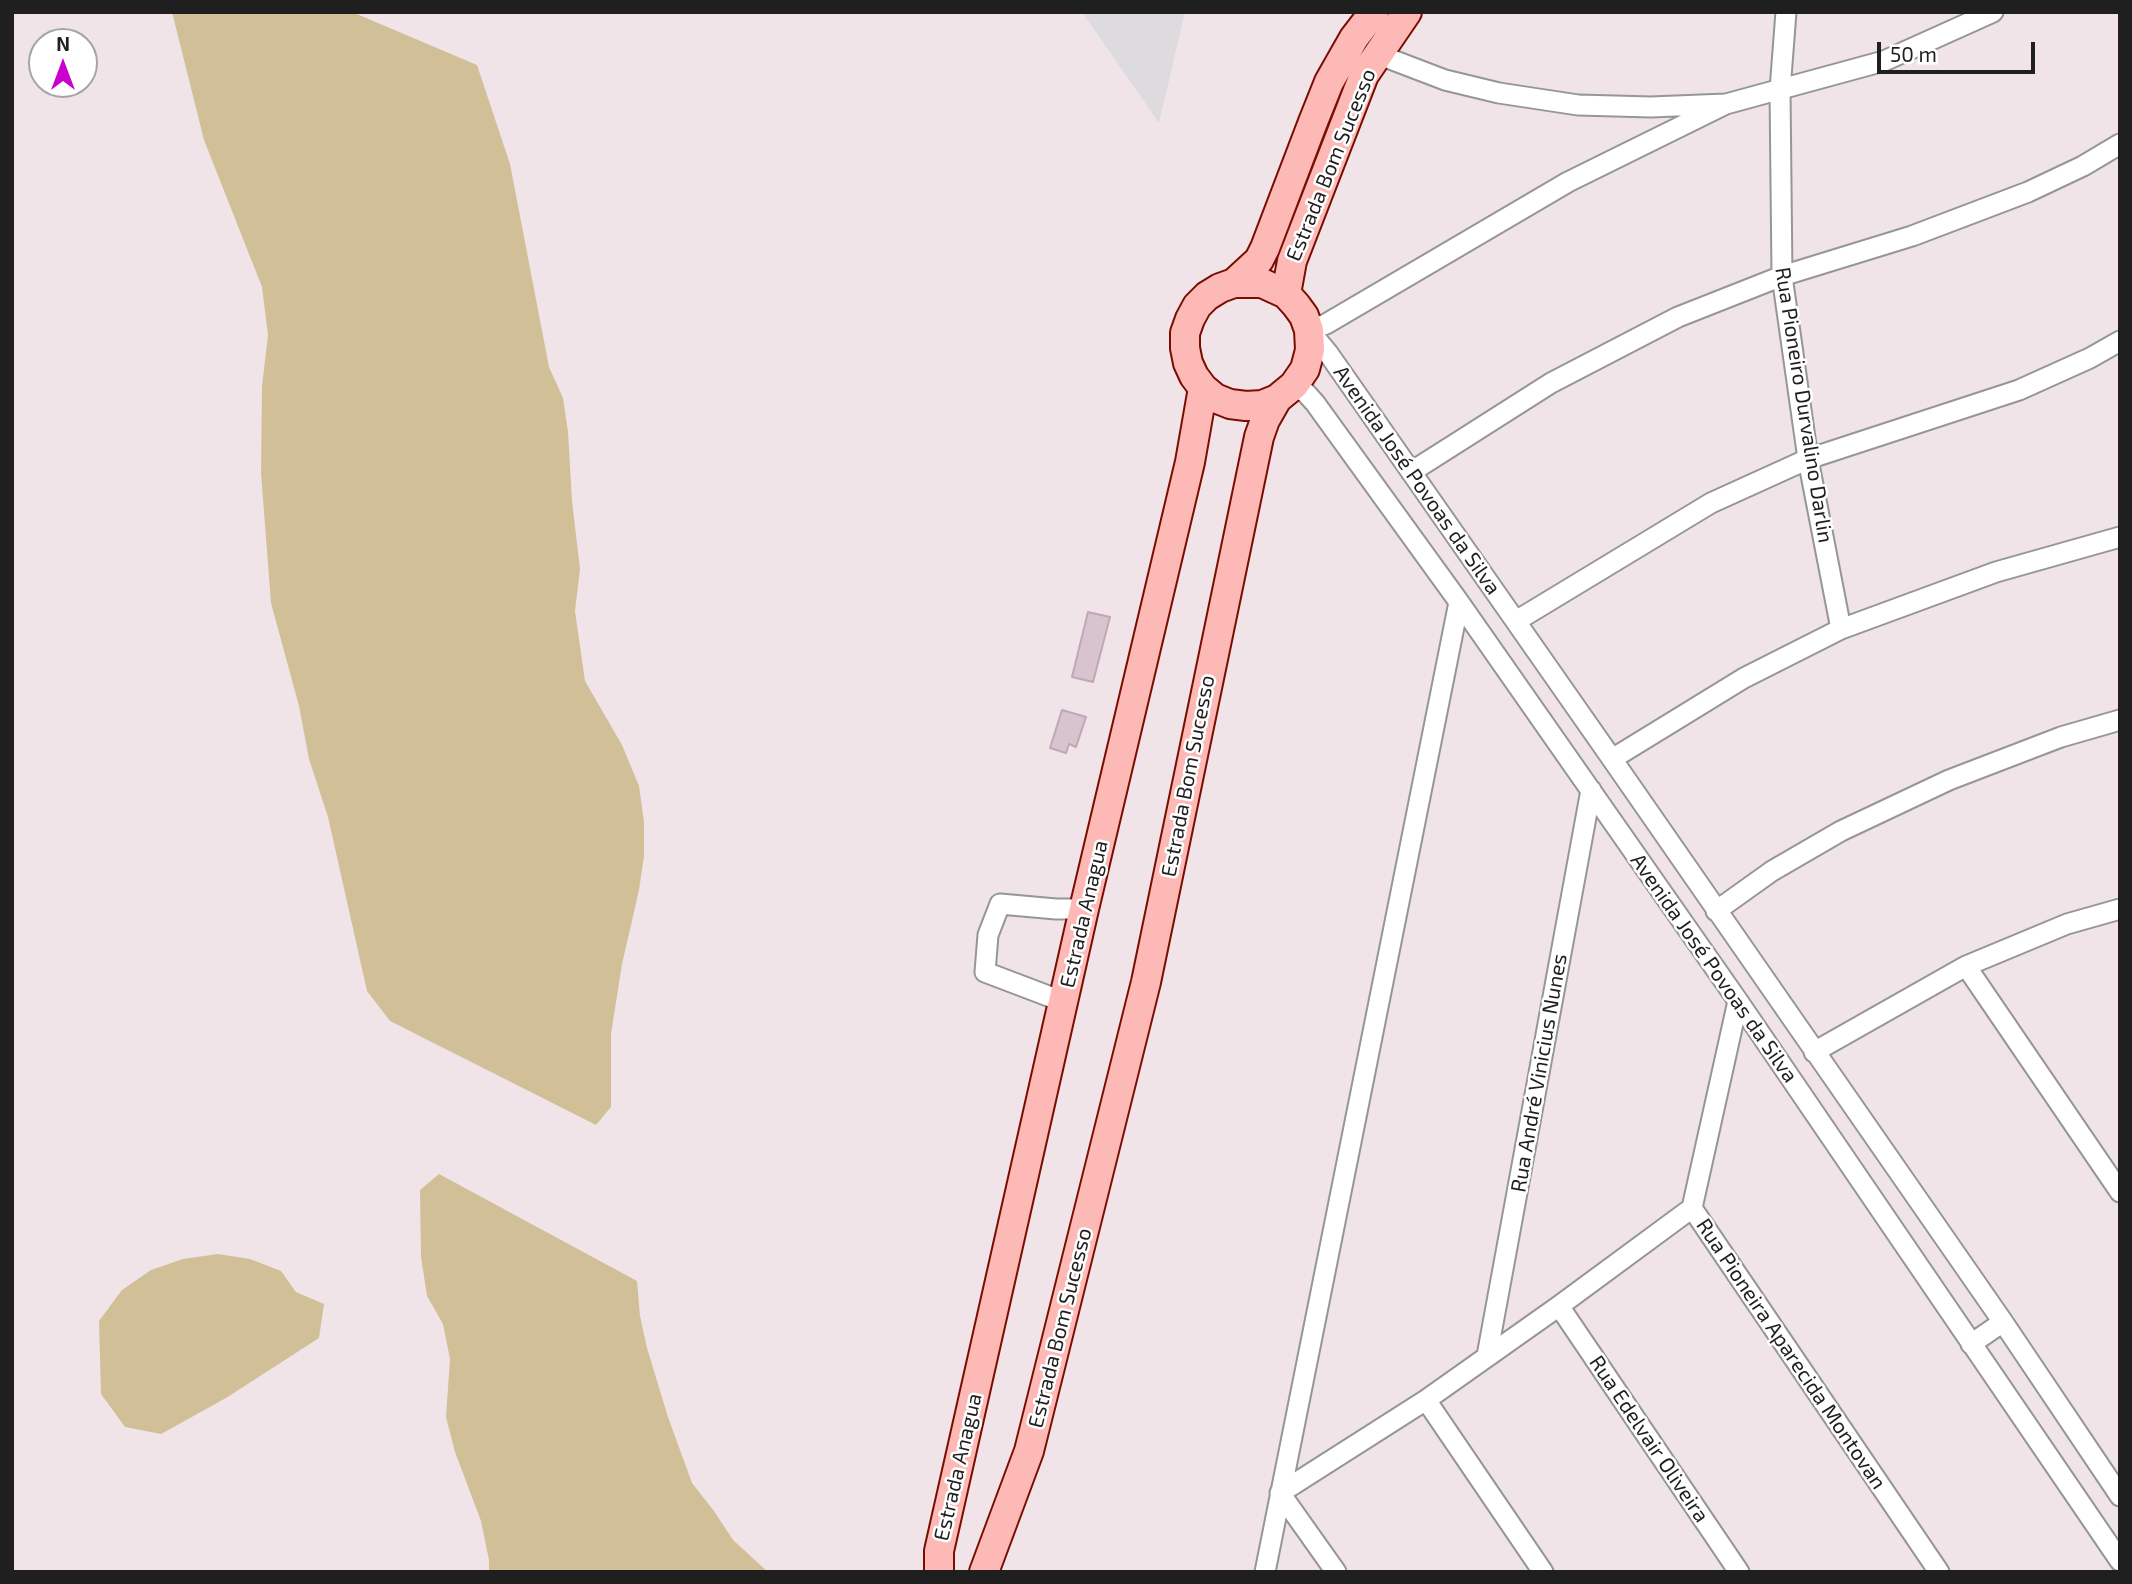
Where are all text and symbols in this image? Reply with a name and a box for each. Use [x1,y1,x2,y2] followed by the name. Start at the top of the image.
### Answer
[28,28,98,98] north arrow
[1880,28,2038,72] scale bar
[56,32,70,55] text: N
[1890,41,1937,66] text: 50 m
[1281,65,1381,265] street label: Estrada Bom Sucesso
[1770,265,1838,545] street label: Rua Pioneiro Durvalino Darlin
[1328,361,1506,599] street label: Avenida José Povoas da Silva
[1156,673,1220,879] street label: Estrada Bom Sucesso
[1055,838,1113,990] street label: Estrada Anagua
[1625,849,1803,1087] street label: Avenida José Povoas da Silva
[1506,952,1572,1194] street label: Rua André Vinicius Nunes
[1691,1214,1891,1494] street label: Rua Pioneira Aparecida Montovan
[1023,1225,1097,1431] street label: Estrada Bom Sucesso
[1584,1351,1714,1527] street label: Rua Edelvair Oliveira
[929,1391,987,1543] street label: Estrada Anagua

